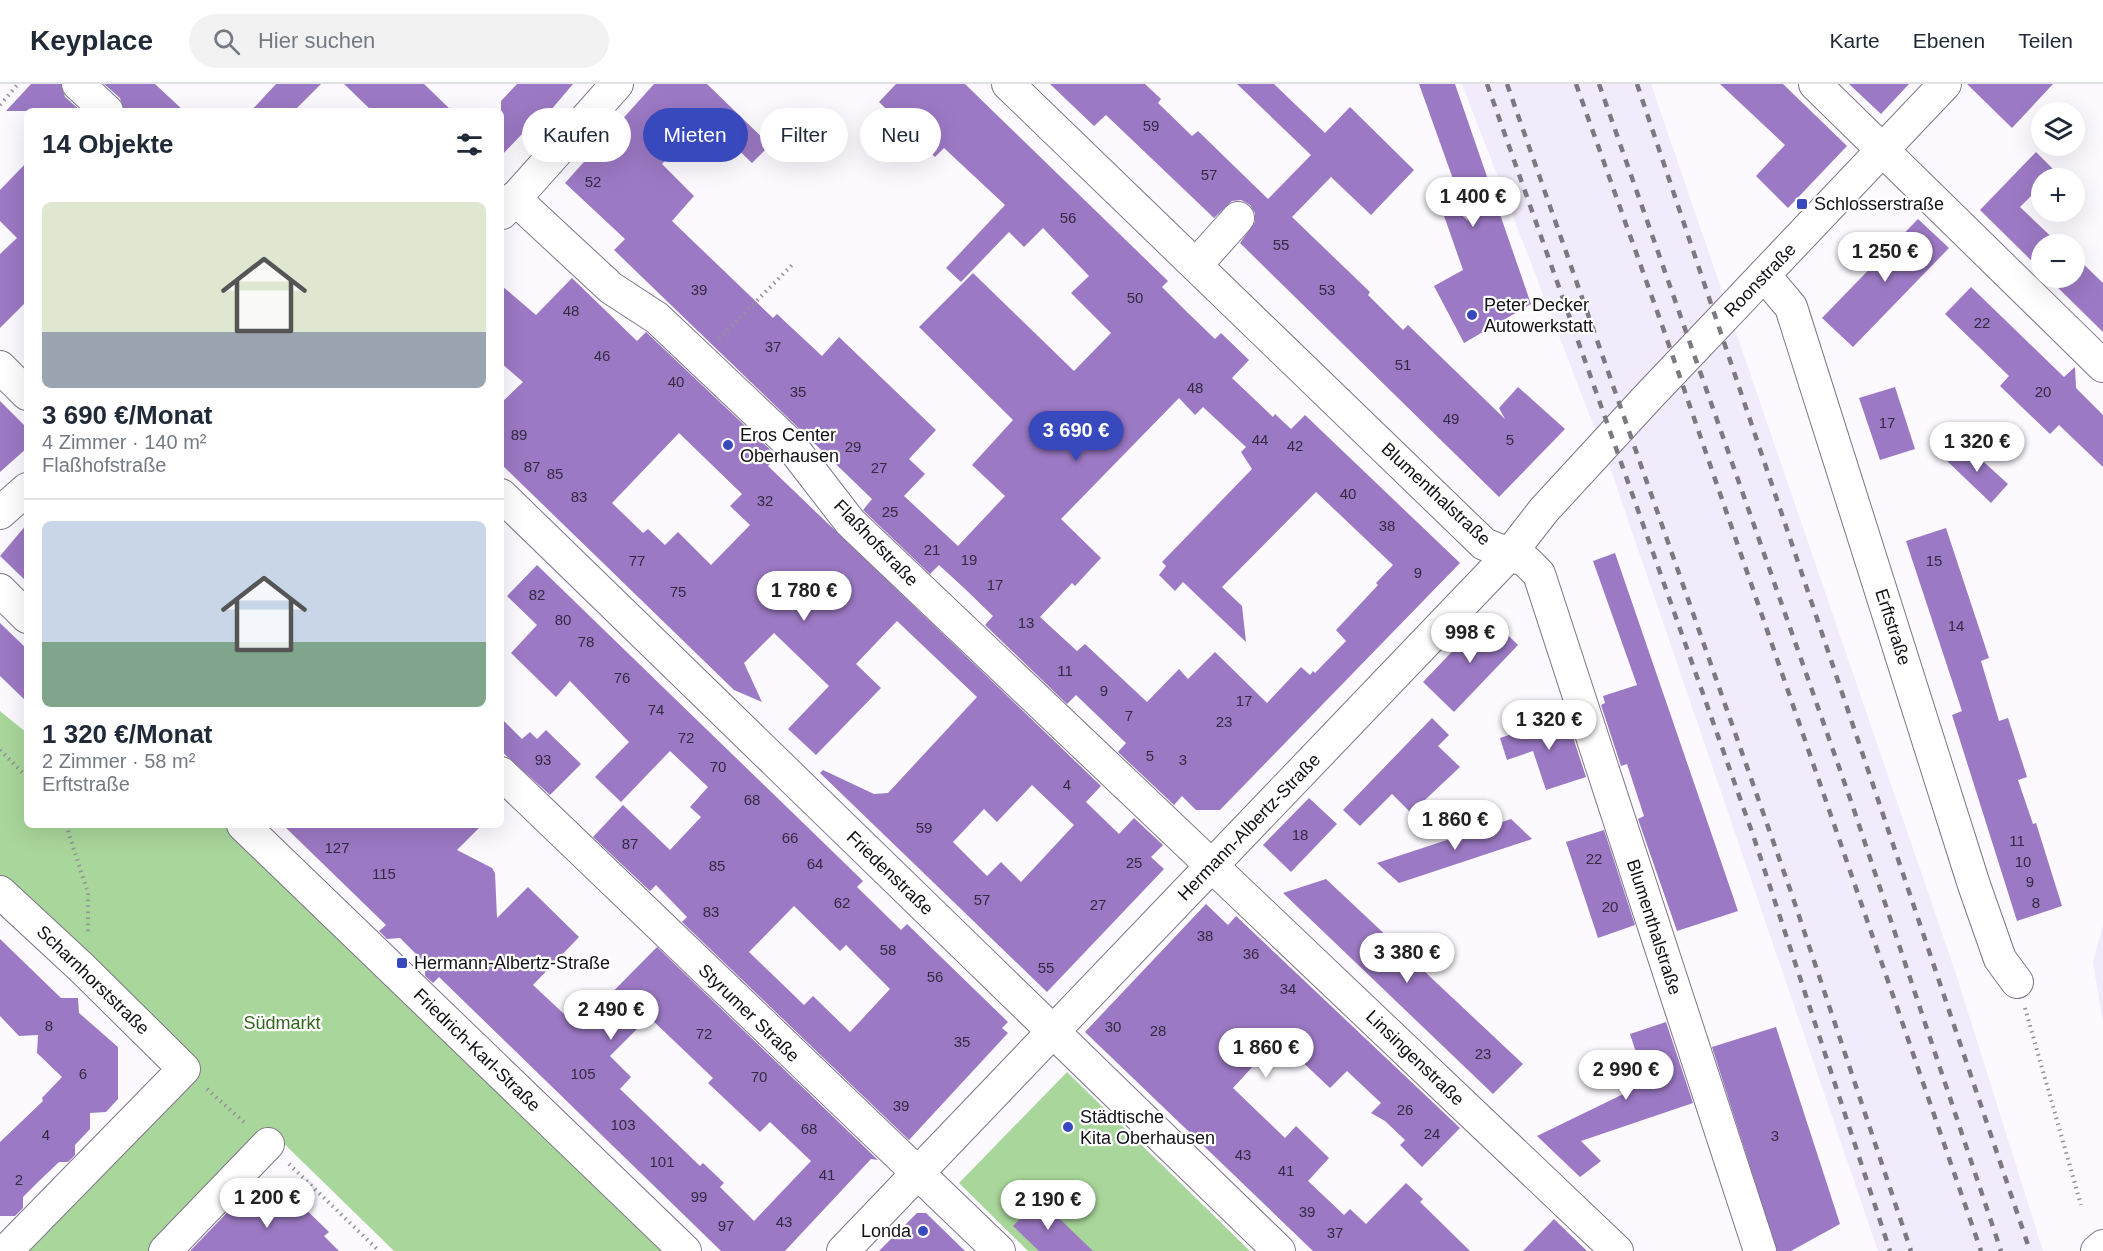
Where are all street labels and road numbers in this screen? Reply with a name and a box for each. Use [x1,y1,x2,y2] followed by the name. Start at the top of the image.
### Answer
[1720,239,1800,321] street label: Roonstraße
[1378,439,1494,549] street label: Blumenthalstraße
[830,496,922,590] street label: Flaßhofstraße
[1871,586,1915,668] street label: Erftstraße
[1174,750,1324,904] street label: Hermann-Albertz-Straße
[843,827,937,919] street label: Friedenstraße
[1623,857,1685,997] street label: Blumenthalstraße
[33,921,153,1039] street label: Scharnhorststraße
[695,960,803,1066] street label: Styrumer Straße
[410,984,544,1116] street label: Friedrich-Karl-Straße
[1362,1006,1468,1110] street label: Linsingenstraße

